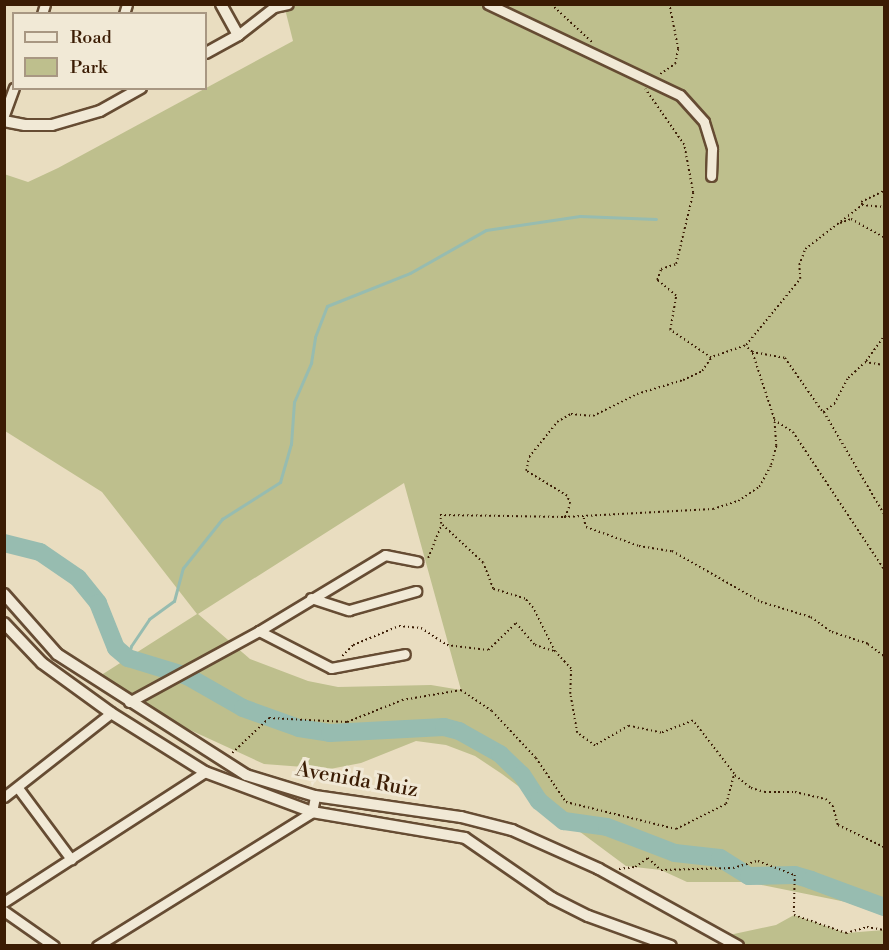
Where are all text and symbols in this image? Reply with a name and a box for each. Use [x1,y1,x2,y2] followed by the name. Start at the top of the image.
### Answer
[12,12,207,90] legend
[70,26,112,49] text: Road
[70,56,107,79] text: Park
[294,757,420,803] street label: Avenida Ruiz

